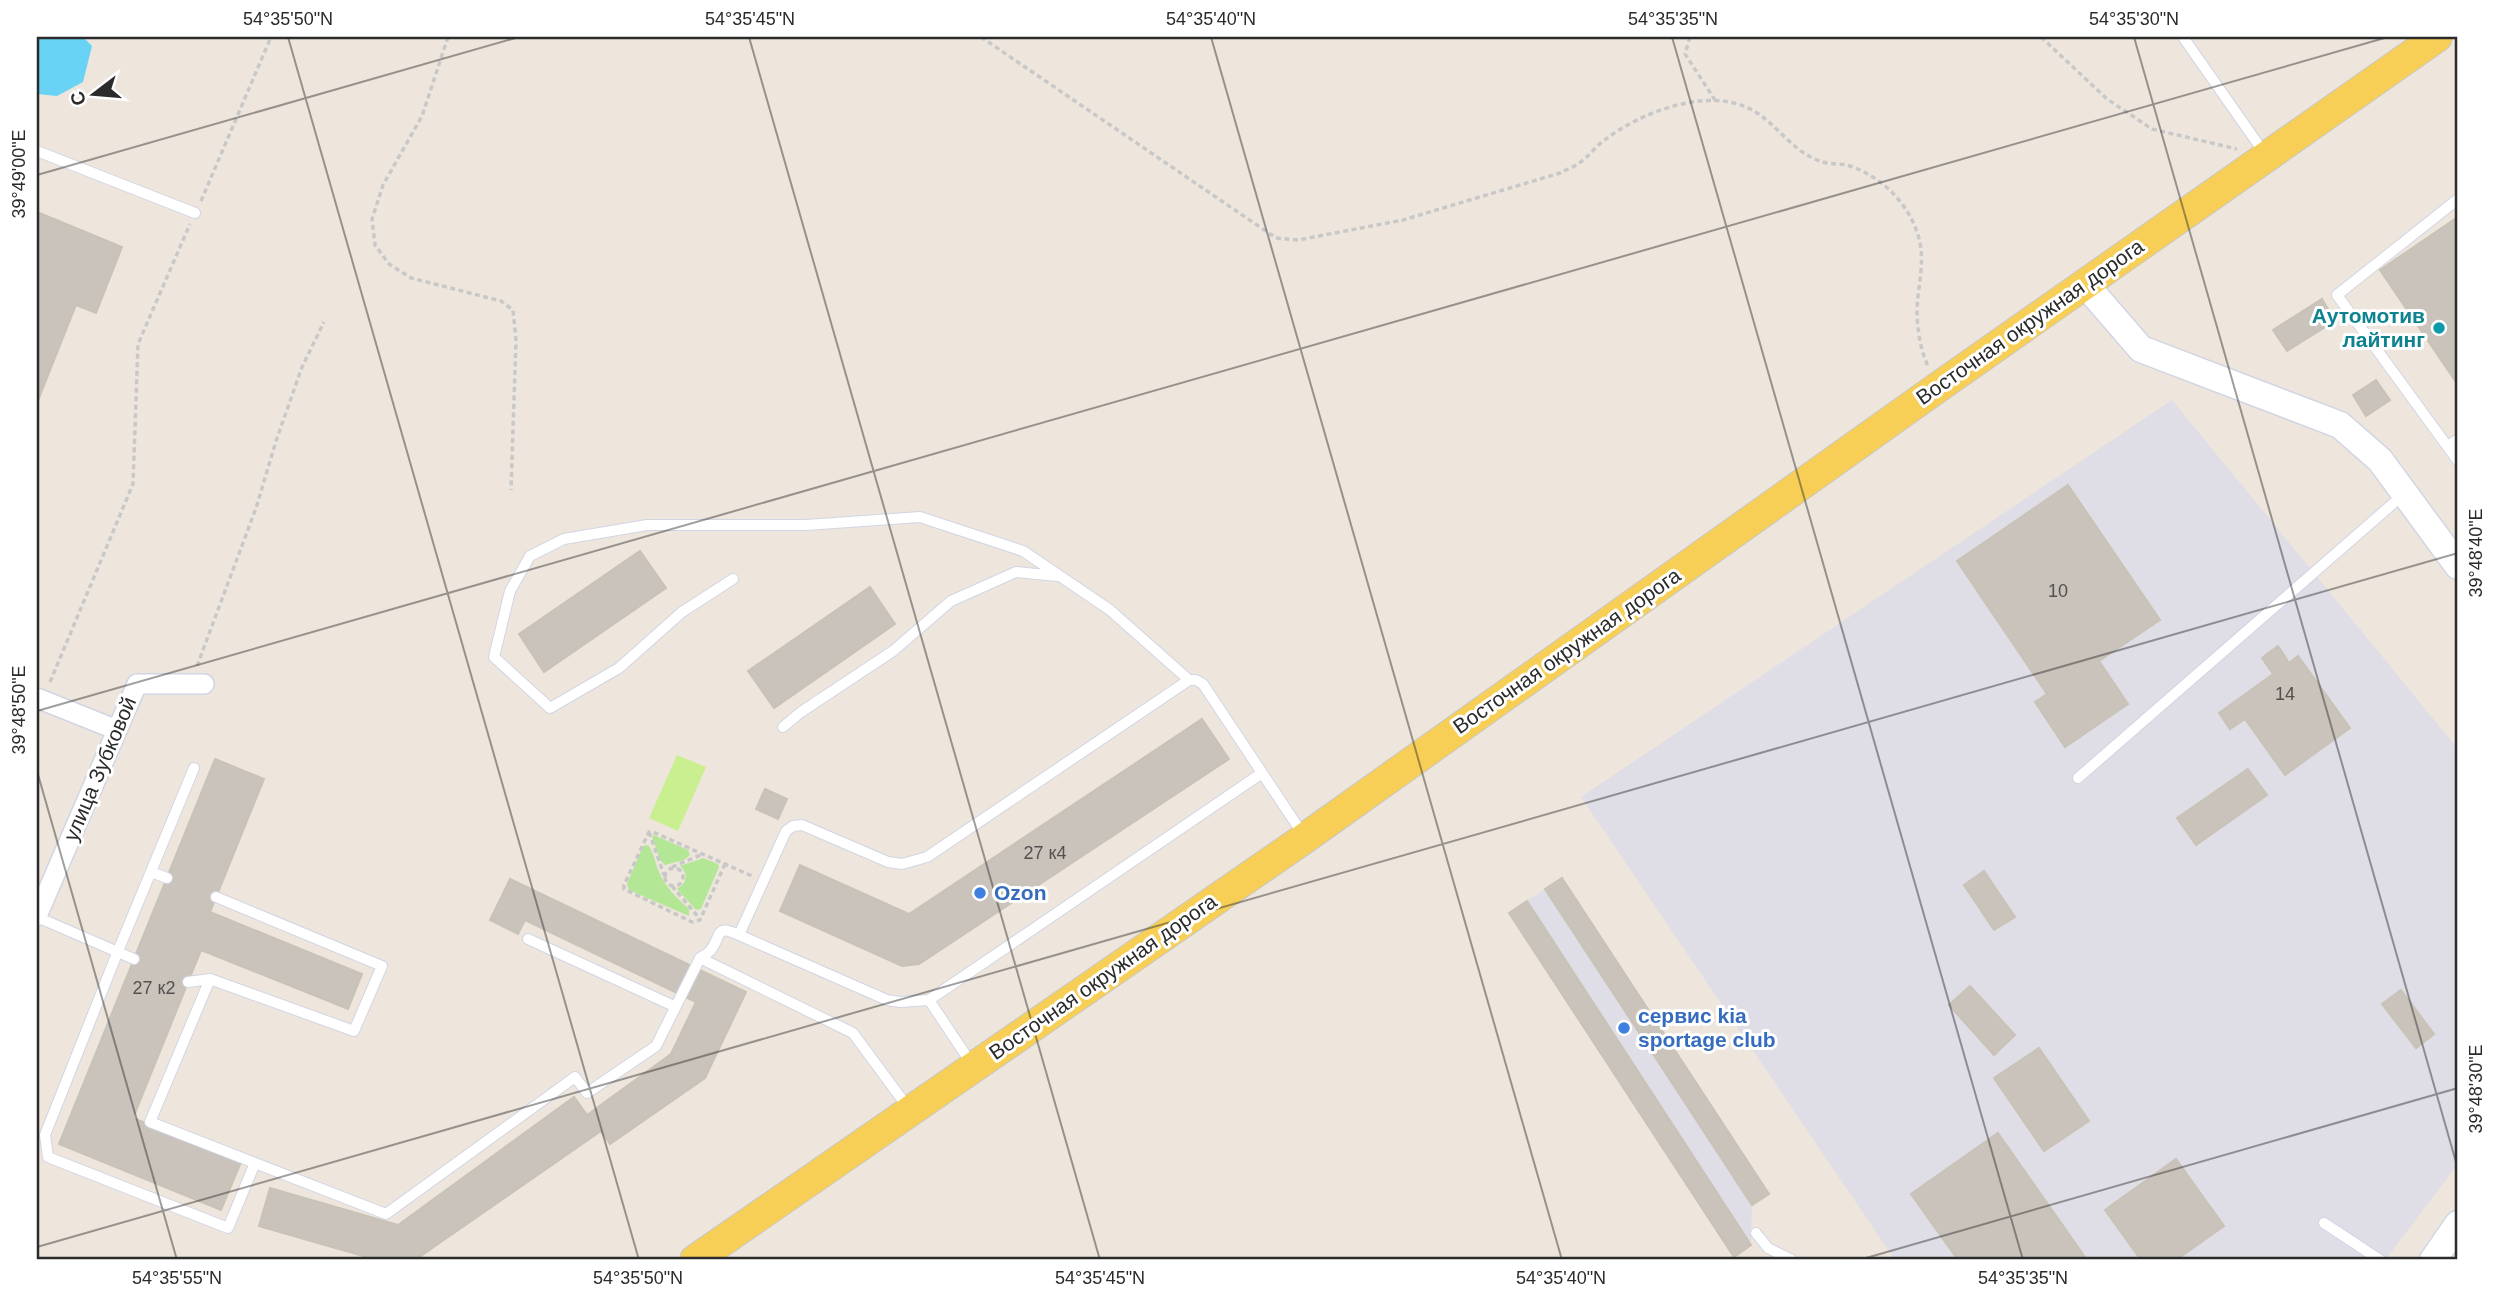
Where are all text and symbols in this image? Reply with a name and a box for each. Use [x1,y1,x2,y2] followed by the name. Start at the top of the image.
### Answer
[243,9,333,29] text: 54°35'50"N
[705,9,795,29] text: 54°35'45"N
[1166,9,1256,29] text: 54°35'40"N
[1628,9,1718,29] text: 54°35'35"N
[2089,9,2179,29] text: 54°35'30"N
[60,60,130,130] north arrow
[66,89,90,108] text: С
[9,129,29,219] text: 39°49'00"E
[1912,234,2148,409] street label: Восточная окружная дорога
[2312,304,2425,351] place label: Аутомотив лайтинг
[2431,320,2447,336] marker: Аутомотив лайтинг
[2466,508,2486,598] text: 39°48'40"E
[1449,563,1685,738] street label: Восточная окружная дорога
[2048,581,2068,601] house number: 10
[9,665,29,755] text: 39°48'50"E
[2275,684,2295,704] house number: 14
[59,693,140,844] street label: улица Зубковой
[1024,843,1066,863] house number: 27 к4
[994,881,1047,904] place label: Ozon
[972,885,988,901] marker: Ozon
[985,889,1221,1064] street label: Восточная окружная дорога
[133,978,175,998] house number: 27 к2
[1638,1004,1776,1051] place label: сервис kia sportage club
[1616,1020,1632,1036] marker: сервис kia sportage club
[2466,1044,2486,1134] text: 39°48'30"E
[132,1268,222,1288] text: 54°35'55"N
[593,1268,683,1288] text: 54°35'50"N
[1055,1268,1145,1288] text: 54°35'45"N
[1516,1268,1606,1288] text: 54°35'40"N
[1978,1268,2068,1288] text: 54°35'35"N

